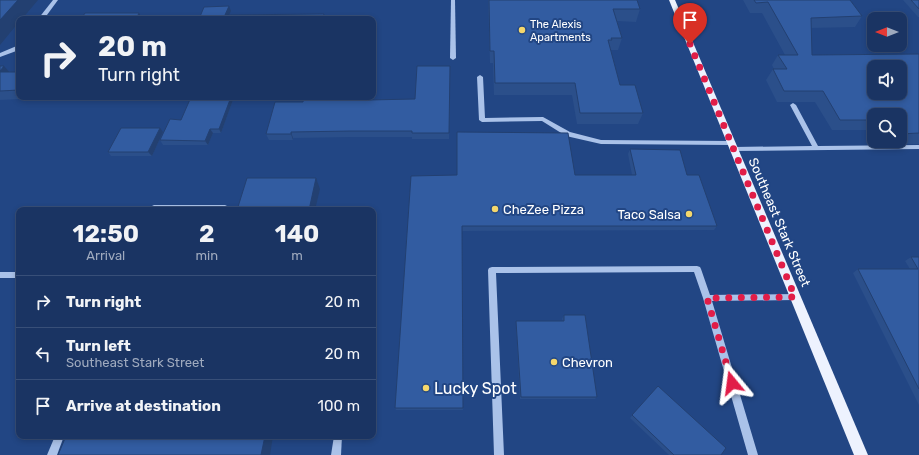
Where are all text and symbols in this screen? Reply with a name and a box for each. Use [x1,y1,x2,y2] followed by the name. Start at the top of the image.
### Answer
[673,3,707,44] pin
[679,9,701,31] icon: arrive
[867,12,907,52] north arrow
[867,12,907,148] map controls
[530,18,591,44] place label: The Alexis Apartments
[517,25,527,35] marker: The Alexis Apartments
[98,30,167,63] text: 20 m
[32,32,84,84] icon: right
[867,60,907,100] button: sound
[98,64,180,86] text: Turn right
[867,108,907,148] button: search
[746,156,813,289] street label: Southeast Stark Street
[503,202,584,217] place label: CheZee Pizza
[490,204,500,214] marker: CheZee Pizza
[617,207,681,222] place label: Taco Salsa
[684,209,694,219] marker: Taco Salsa
[73,220,139,248] text: 12:50
[199,220,215,248] text: 2
[275,220,319,248] text: 140
[86,248,125,263] text: Arrival
[196,248,218,263] text: min
[291,248,303,263] text: m
[32,291,54,313] icon: right
[66,293,141,311] text: Turn right
[325,293,360,311] text: 20 m
[66,337,131,355] text: Turn left
[32,343,54,365] icon: left
[325,345,360,363] text: 20 m
[66,355,204,370] text: Southeast Stark Street
[562,355,613,370] place label: Chevron
[549,357,559,367] marker: Chevron
[711,362,753,404] position arrow
[434,379,517,398] place label: Lucky Spot
[421,383,431,393] marker: Lucky Spot
[32,395,54,417] icon: arrive
[66,397,221,415] text: Arrive at destination
[318,397,360,415] text: 100 m

